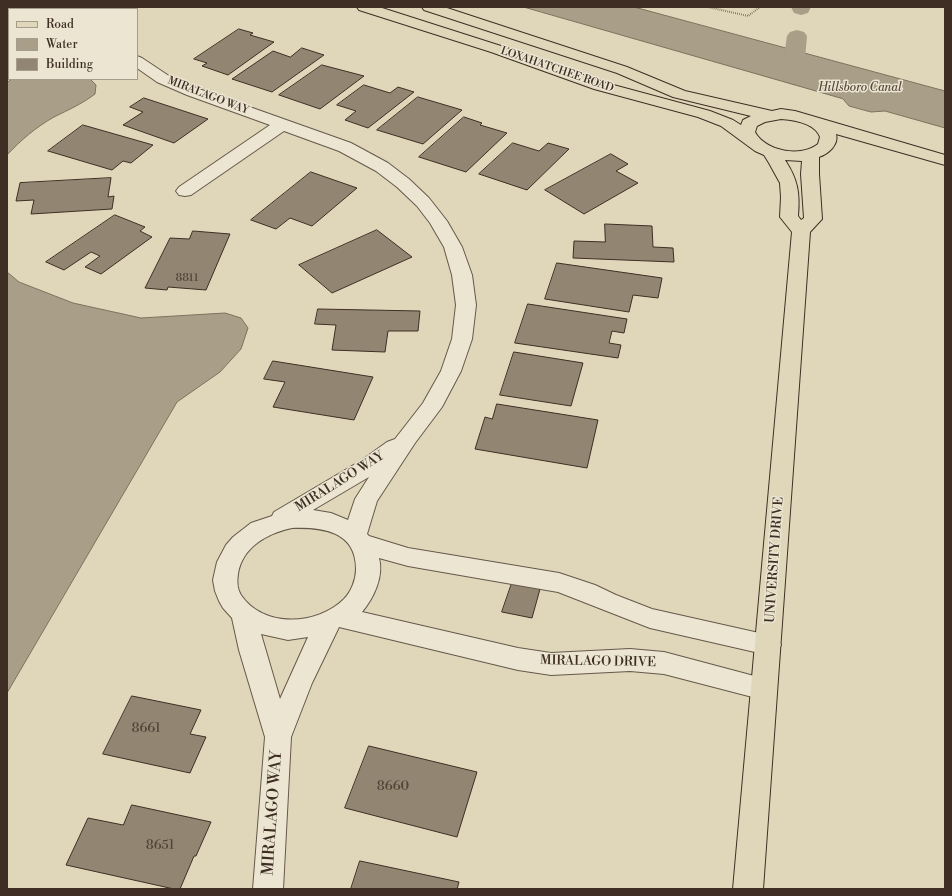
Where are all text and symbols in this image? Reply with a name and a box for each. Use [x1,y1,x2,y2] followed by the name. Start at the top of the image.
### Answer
[8,8,138,80] legend
[46,17,74,32] text: Road
[46,37,78,52] text: Water
[499,44,615,96] street label: LOXAHATCHEE ROAD
[46,57,93,72] text: Building
[166,74,250,118] street label: MIRALAGO WAY
[818,81,902,95] water label: Hillsboro Canal
[175,271,199,285] house number: 8811
[293,448,387,516] street label: MIRALAGO WAY
[763,496,787,624] street label: UNIVERSITY DRIVE
[540,653,656,671] street label: MIRALAGO DRIVE
[132,721,160,737] house number: 8661
[259,750,287,876] street label: MIRALAGO WAY
[377,779,409,795] house number: 8660
[146,838,174,854] house number: 8651

